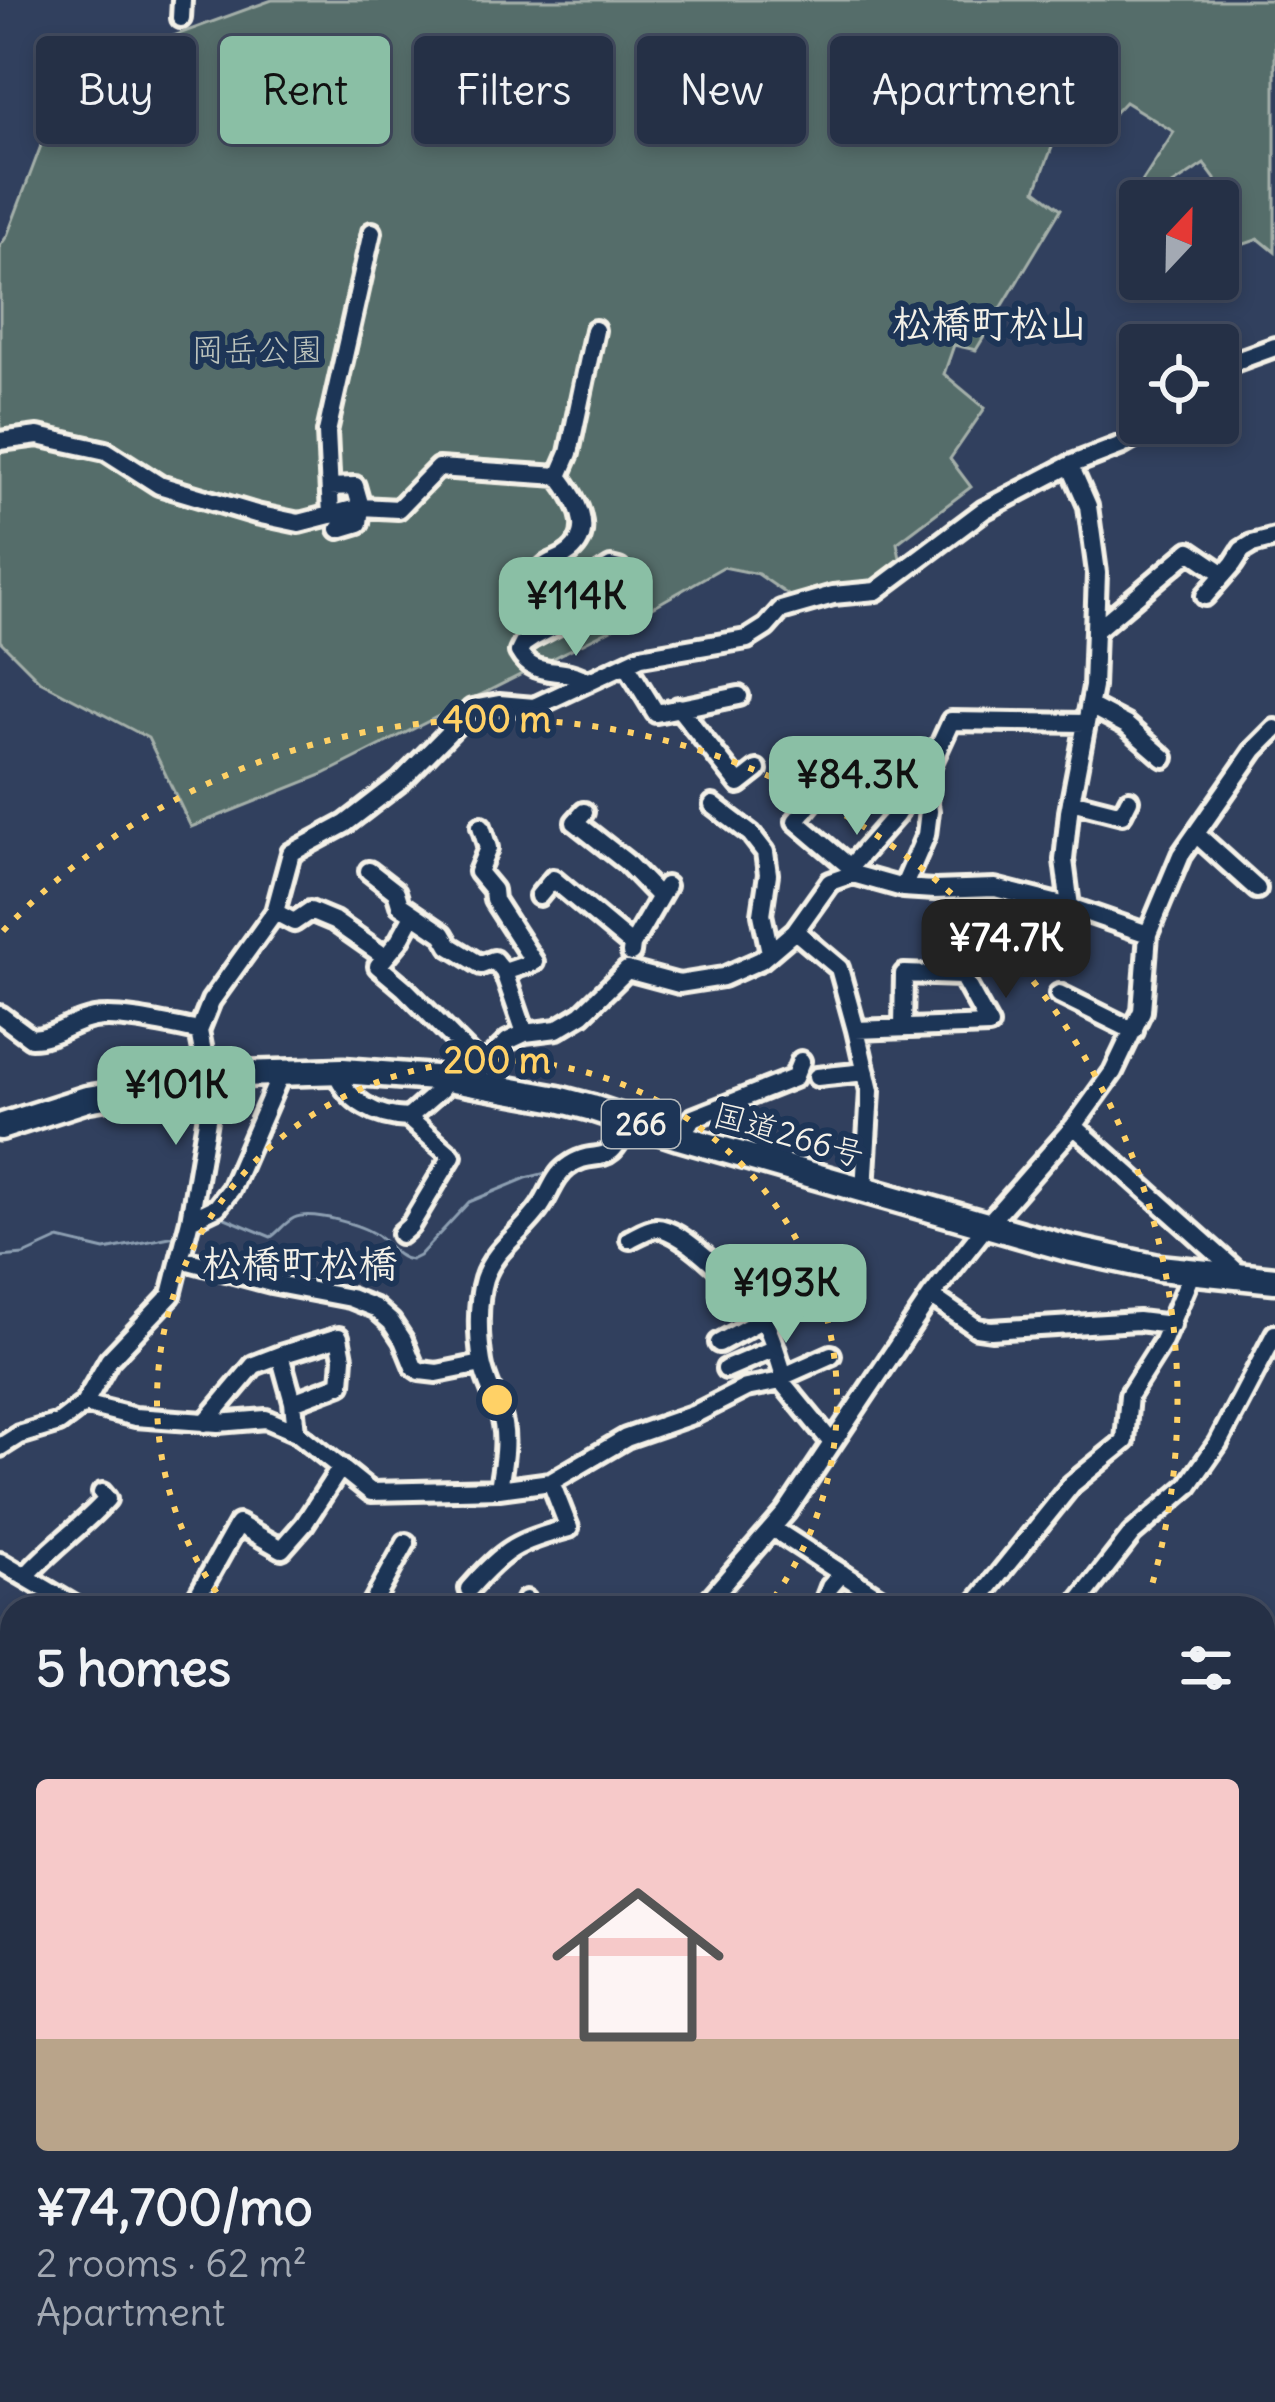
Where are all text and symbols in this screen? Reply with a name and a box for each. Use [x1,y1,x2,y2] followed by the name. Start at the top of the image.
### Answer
[36,36,196,144] chip: Buy
[220,36,390,144] chip: Rent
[414,36,613,144] chip: Filters
[637,36,806,144] chip: New
[830,36,1118,144] chip: Apartment
[1119,180,1239,300] north arrow
[1119,180,1239,444] map controls
[892,299,1088,348] district label: 松橋町松山
[1119,324,1239,444] button: locate
[191,328,323,370] park label: 岡岳公園
[492,557,660,659] pin: ¥114K
[526,571,626,620] text: ¥114K
[443,697,551,742] text: 400 m
[759,736,955,838] pin: ¥84.3K
[796,750,918,799] text: ¥84.3K
[908,899,1104,1001] pin: ¥74.7K
[949,913,1063,962] text: ¥74.7K
[443,1038,551,1083] text: 200 m
[92,1046,260,1148] pin: ¥101K
[124,1060,228,1109] text: ¥101K
[709,1092,869,1176] street label: 国道266号
[602,1100,680,1148] road number: 266
[202,1239,398,1288] district label: 松橋町松橋
[702,1244,870,1346] pin: ¥193K
[733,1258,839,1307] text: ¥193K
[476,1379,518,1421] centre of rings
[1173,1635,1239,1701] icon: filters
[36,1636,231,1700] text: 5 homes
[530,1857,746,2073] icon: home
[36,2175,313,2239] text: ¥74,700/mo
[36,2239,307,2288] text: 2 rooms · 62 m²
[36,2288,225,2337] text: Apartment

